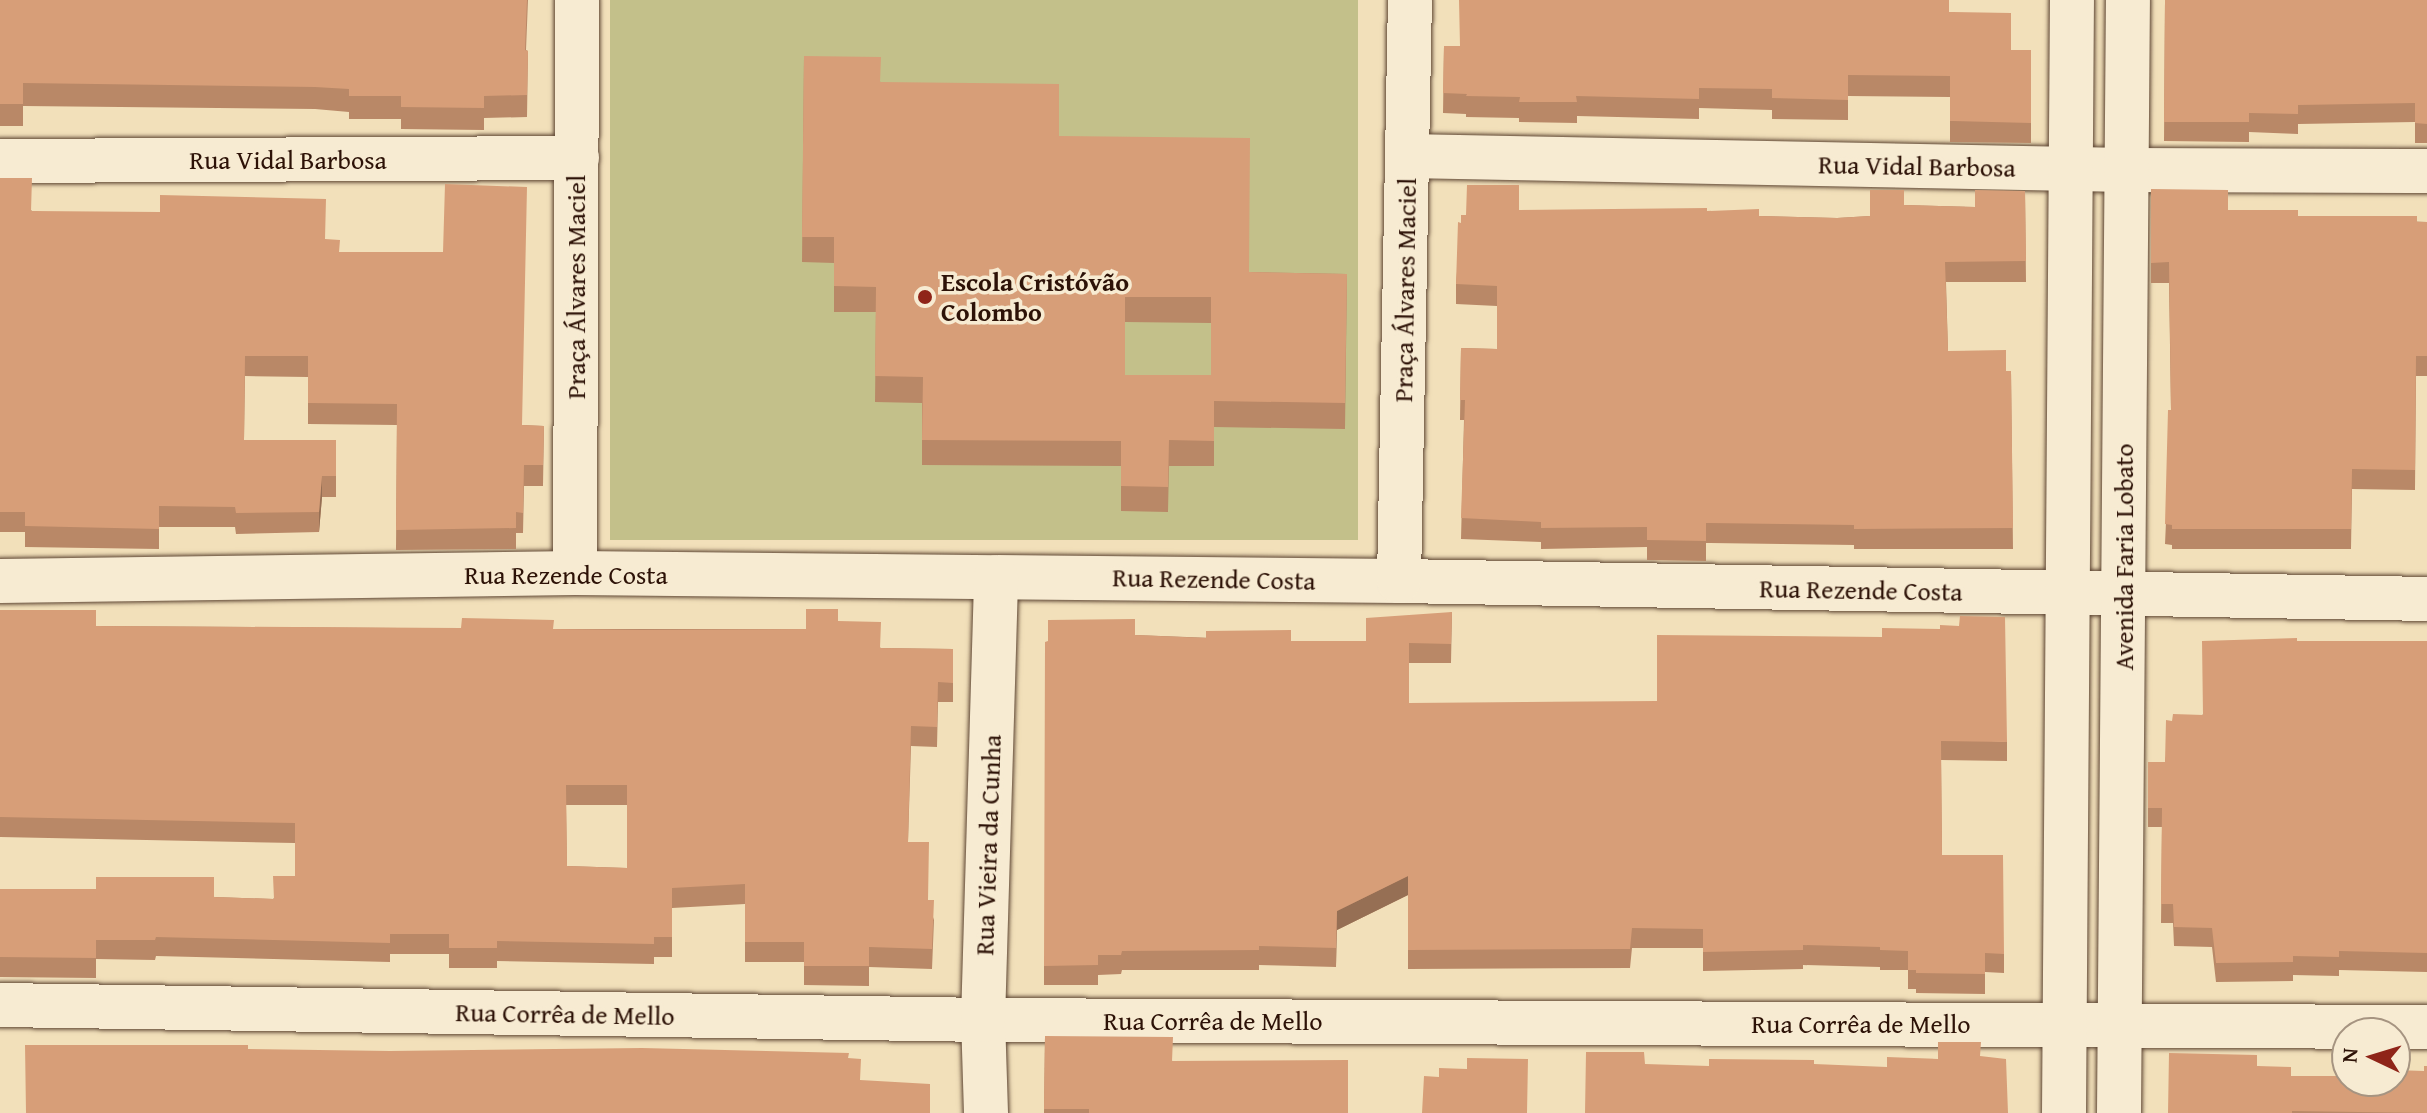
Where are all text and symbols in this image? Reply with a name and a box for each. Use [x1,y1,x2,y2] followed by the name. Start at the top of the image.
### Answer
[189,144,387,176] street label: Rua Vidal Barbosa
[1818,149,2016,183] street label: Rua Vidal Barbosa
[560,175,592,399] street label: Praça Álvares Maciel
[1387,177,1423,403] street label: Praça Álvares Maciel
[941,266,1129,328] place label: Escola Cristóvão Colombo
[916,288,934,306] marker: Escola Cristóvão Colombo
[2108,444,2140,670] street label: Avenida Faria Lobato
[464,559,668,591] street label: Rua Rezende Costa
[1112,562,1316,596] street label: Rua Rezende Costa
[1759,573,1963,607] street label: Rua Rezende Costa
[969,734,1007,956] street label: Rua Vieira da Cunha
[455,996,675,1032] street label: Rua Corrêa de Mello
[1103,1005,1323,1037] street label: Rua Corrêa de Mello
[1751,1008,1971,1040] street label: Rua Corrêa de Mello
[2331,1017,2411,1097] north arrow
[2333,1047,2366,1064] text: N

